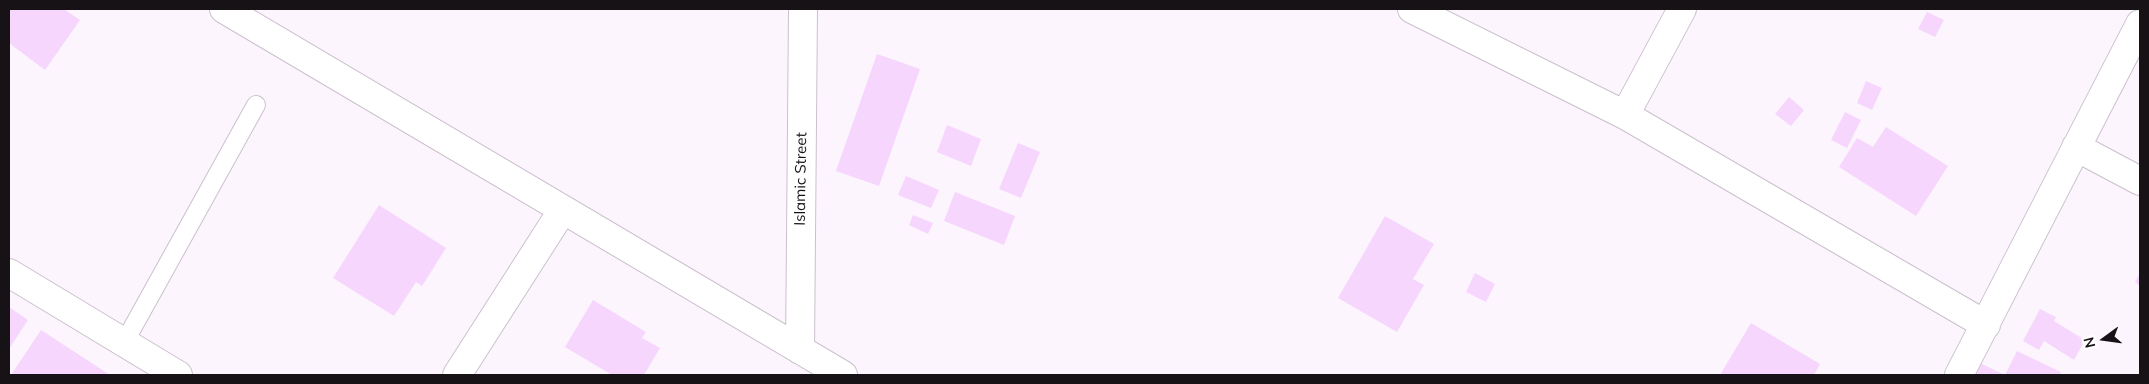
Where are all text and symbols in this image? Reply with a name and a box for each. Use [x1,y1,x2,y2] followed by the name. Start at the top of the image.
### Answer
[791,132,811,226] street label: Islamic Street
[2079,314,2129,364] north arrow
[2079,335,2099,350] text: N

